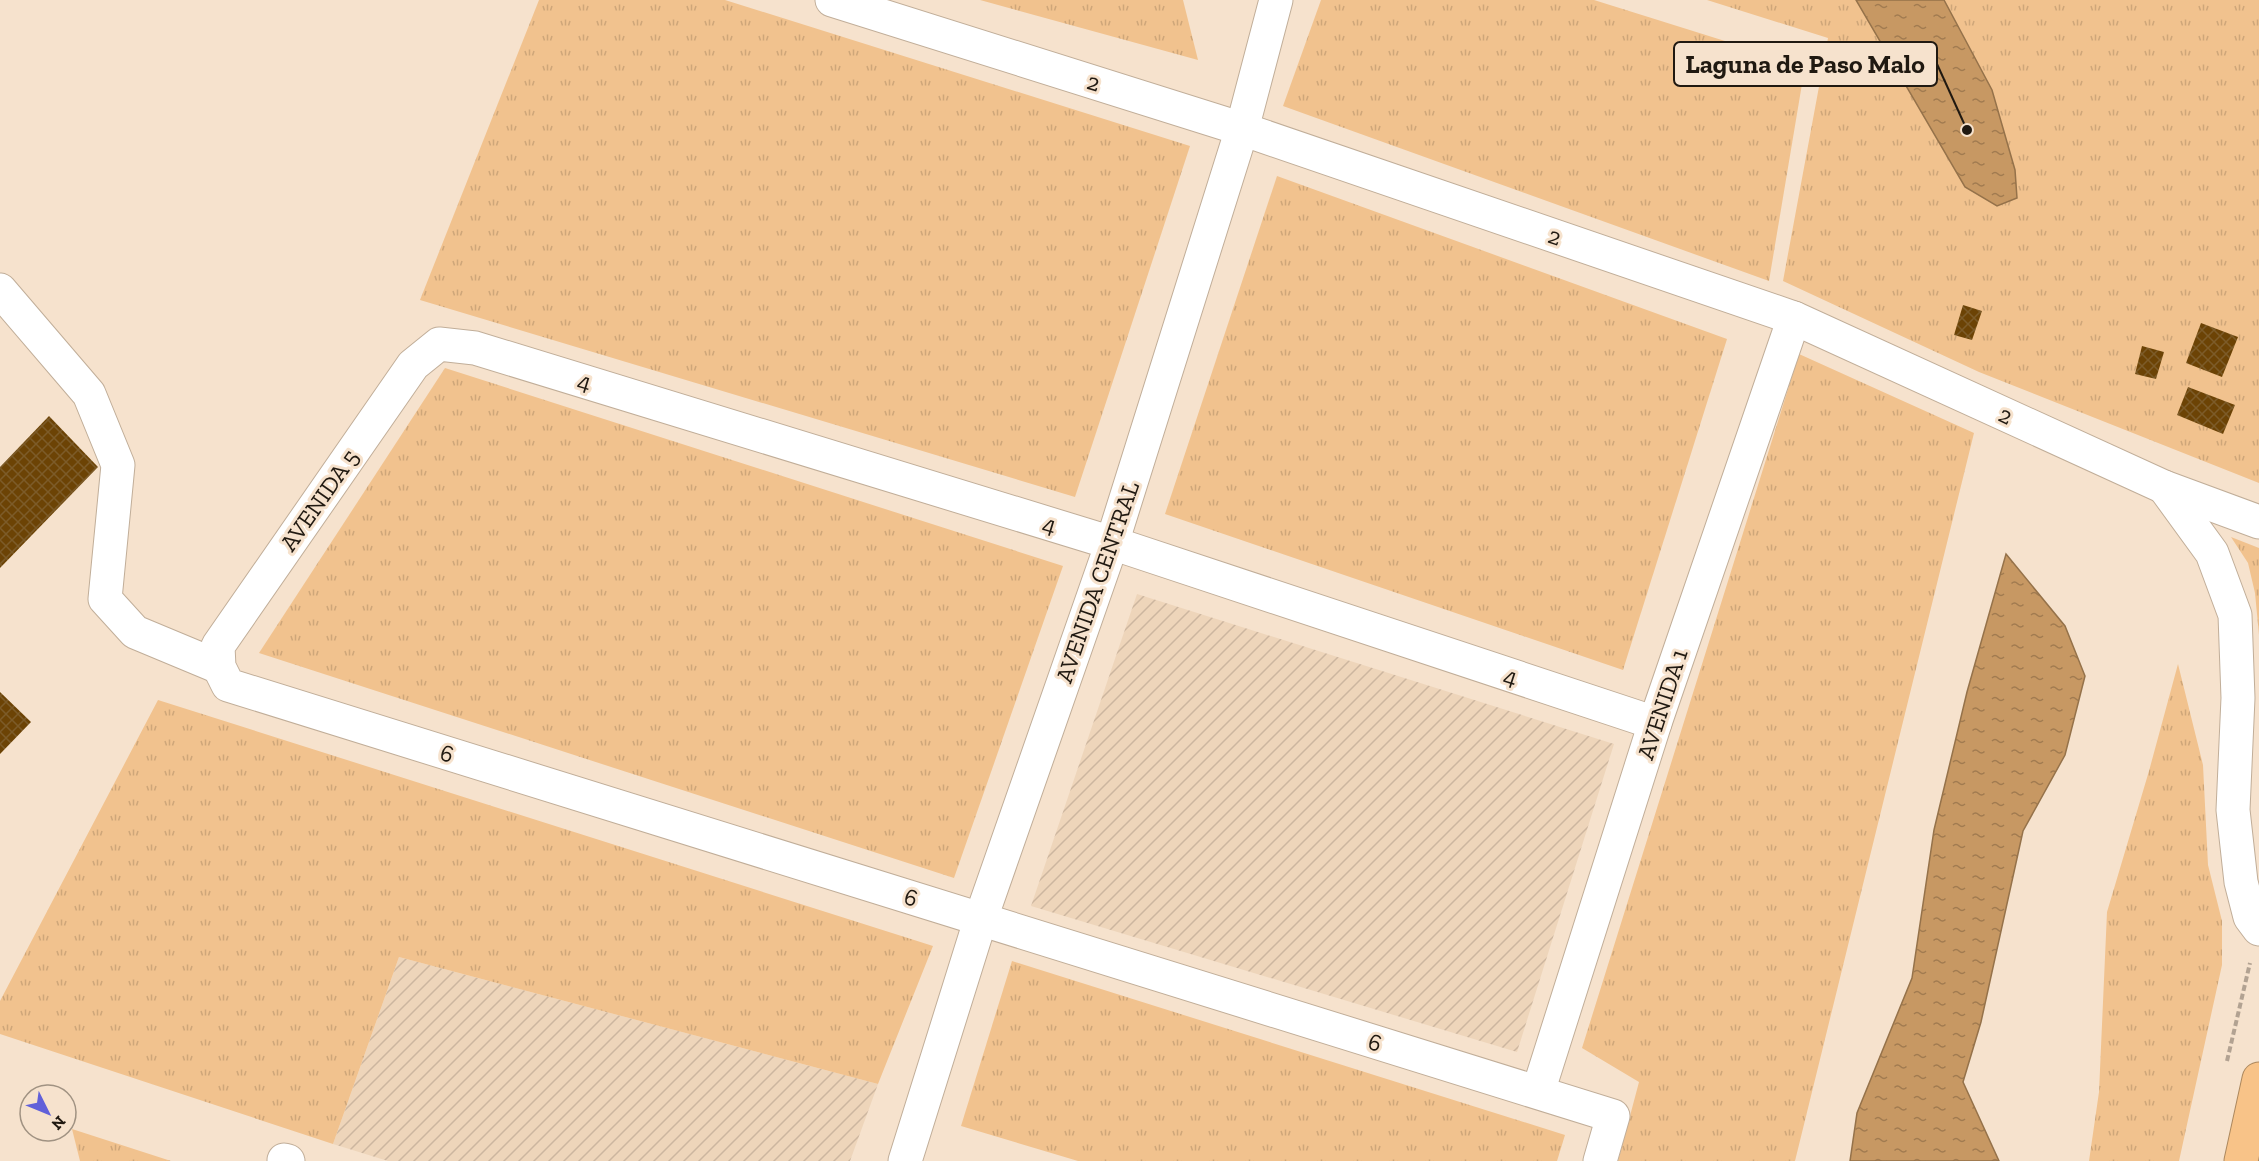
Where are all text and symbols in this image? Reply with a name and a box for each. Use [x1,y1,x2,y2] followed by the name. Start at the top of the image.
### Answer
[1674,42,1937,86] callout: Laguna de Paso Malo
[1685,48,1925,80] text: Laguna de Paso Malo
[1084,66,1104,98] street label: 2
[1544,220,1566,252] street label: 2
[575,365,595,397] street label: 4
[1994,399,2018,431] street label: 2
[273,443,365,557] street label: AVENIDA 5
[1049,477,1145,687] street label: AVENIDA CENTRAL
[1040,508,1060,540] street label: 4
[1630,645,1694,763] street label: AVENIDA 1
[1500,660,1522,692] street label: 4
[437,737,457,769] street label: 6
[901,881,921,913] street label: 6
[1365,1026,1385,1058] street label: 6
[18,1083,78,1143] north arrow
[48,1112,70,1134] text: N

